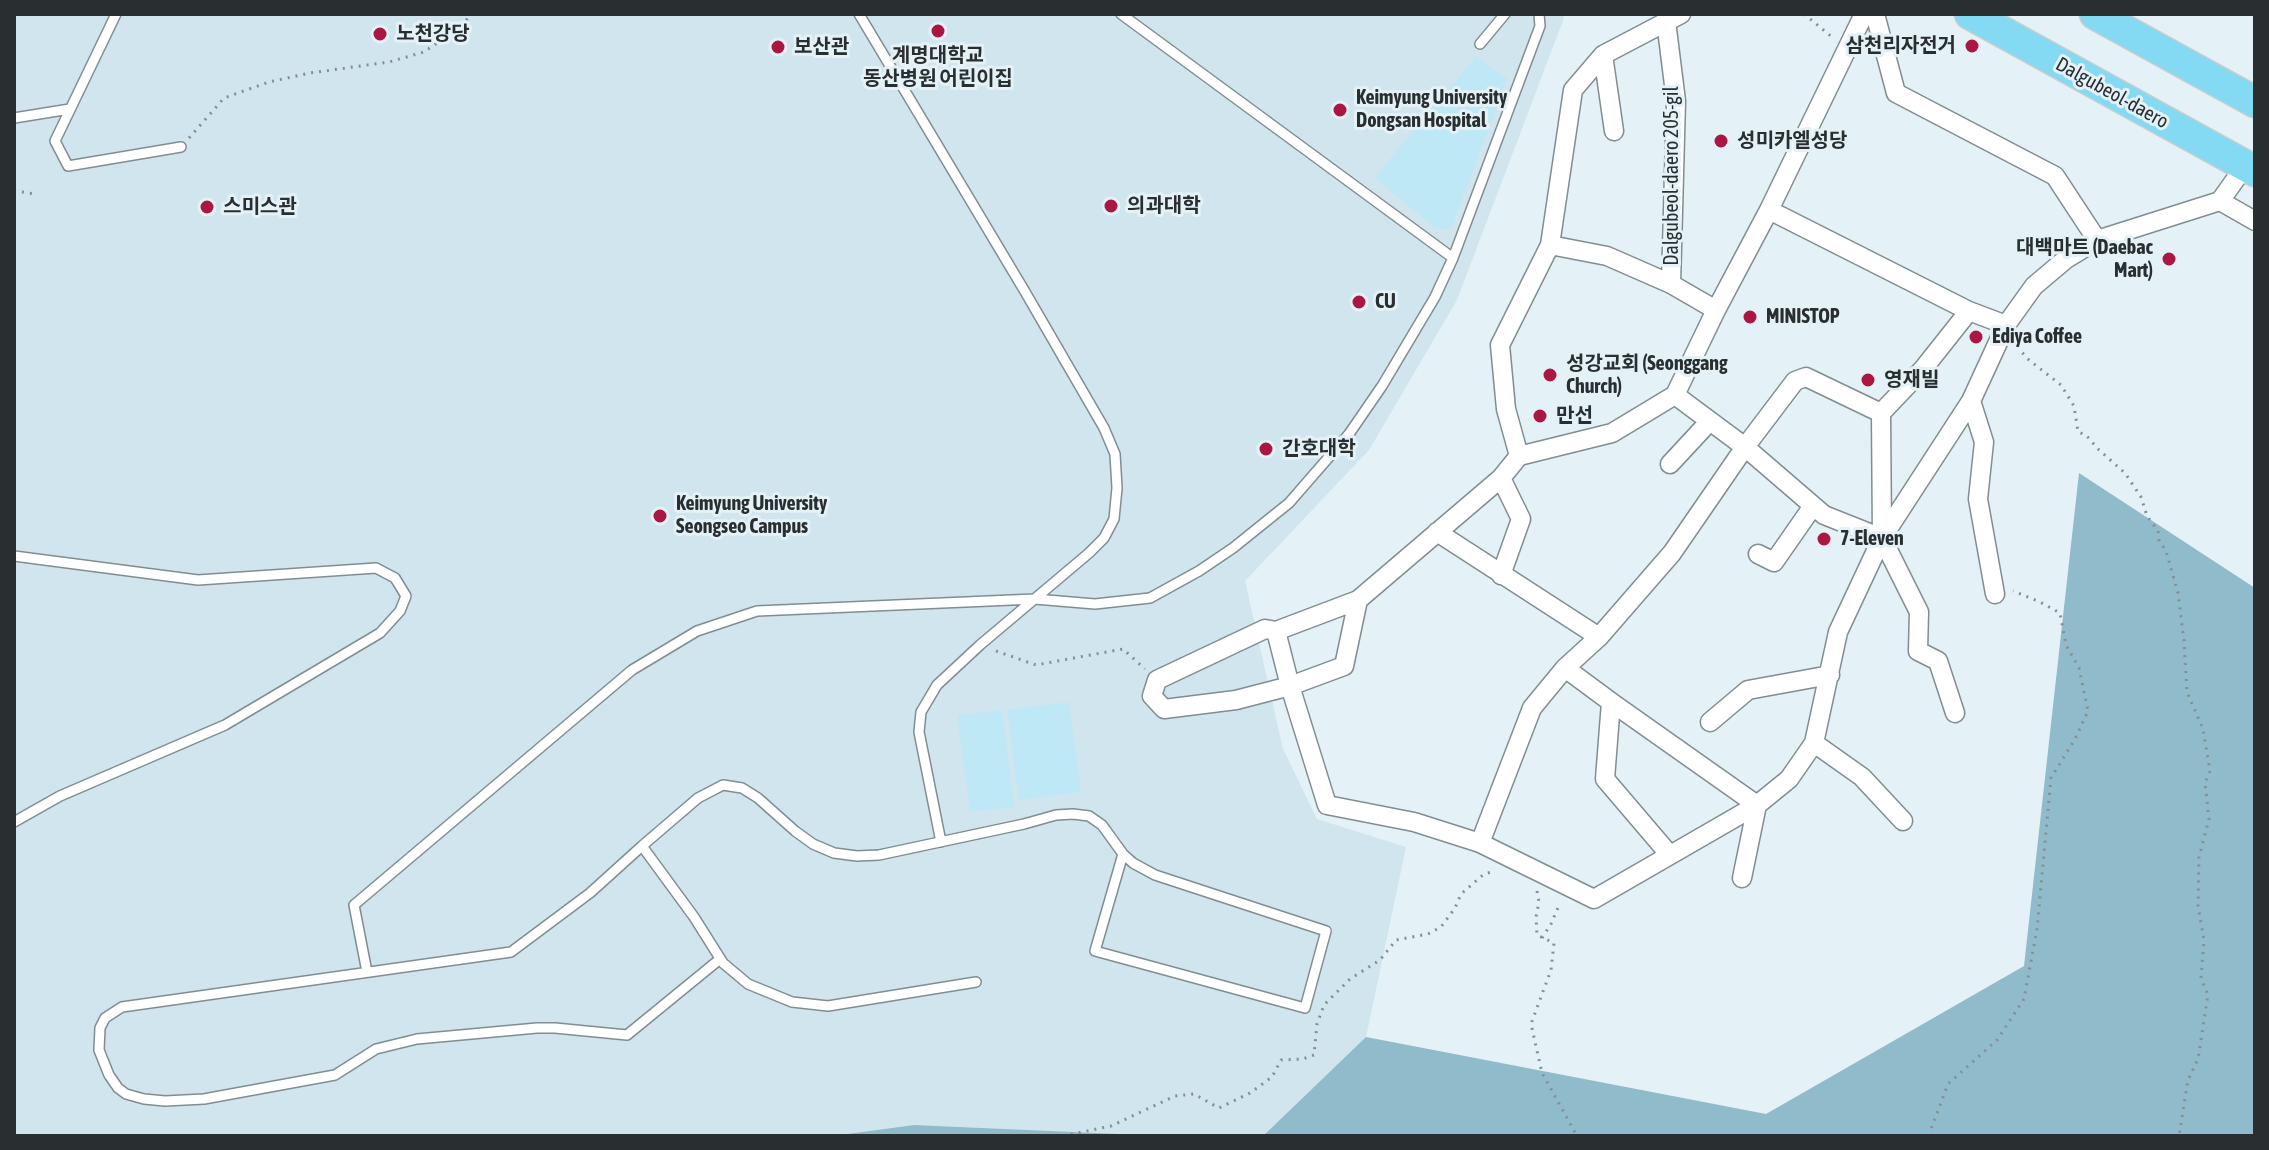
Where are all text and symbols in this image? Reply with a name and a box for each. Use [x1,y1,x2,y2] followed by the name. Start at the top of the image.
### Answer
[396,22,470,46] place label: 노천강당
[929,22,947,40] marker: 계명대학교 동산병원 어린이집
[371,25,389,43] marker: 노천강당
[1846,34,1956,58] place label: 삼천리자전거
[794,35,849,59] place label: 보산관
[1963,37,1981,55] marker: 삼천리자전거
[769,38,787,56] marker: 보산관
[863,44,1013,91] place label: 계명대학교 동산병원 어린이집
[2051,52,2173,134] street label: Dalgubeol-daero
[1356,86,1507,133] place label: Keimyung University Dongsan Hospital
[1660,86,1684,266] street label: Dalgubeol-daero 205-gil
[1331,101,1349,119] marker: Keimyung University Dongsan Hospital
[1737,129,1847,153] place label: 성미카엘성당
[1712,132,1730,150] marker: 성미카엘성당
[1127,194,1201,218] place label: 의과대학
[223,195,297,219] place label: 스미스관
[1102,197,1120,215] marker: 의과대학
[198,198,216,216] marker: 스미스관
[2016,236,2153,283] place label: 대백마트 (Daebac Mart)
[2160,250,2178,268] marker: 대백마트 (Daebac Mart)
[1375,290,1396,314] place label: CU
[1350,293,1368,311] marker: CU
[1766,305,1840,329] place label: MINISTOP
[1741,308,1759,326] marker: MINISTOP
[1992,325,2082,349] place label: Ediya Coffee
[1967,328,1985,346] marker: Ediya Coffee
[1566,352,1728,399] place label: 성강교회 (Seonggang Church)
[1541,366,1559,384] marker: 성강교회 (Seonggang Church)
[1884,368,1939,392] place label: 영재빌
[1859,371,1877,389] marker: 영재빌
[1556,404,1593,428] place label: 만선
[1531,407,1549,425] marker: 만선
[1282,437,1356,461] place label: 간호대학
[1257,440,1275,458] marker: 간호대학
[676,492,827,539] place label: Keimyung University Seongseo Campus
[651,507,669,525] marker: Keimyung University Seongseo Campus
[1840,527,1904,551] place label: 7-Eleven
[1815,530,1833,548] marker: 7-Eleven

